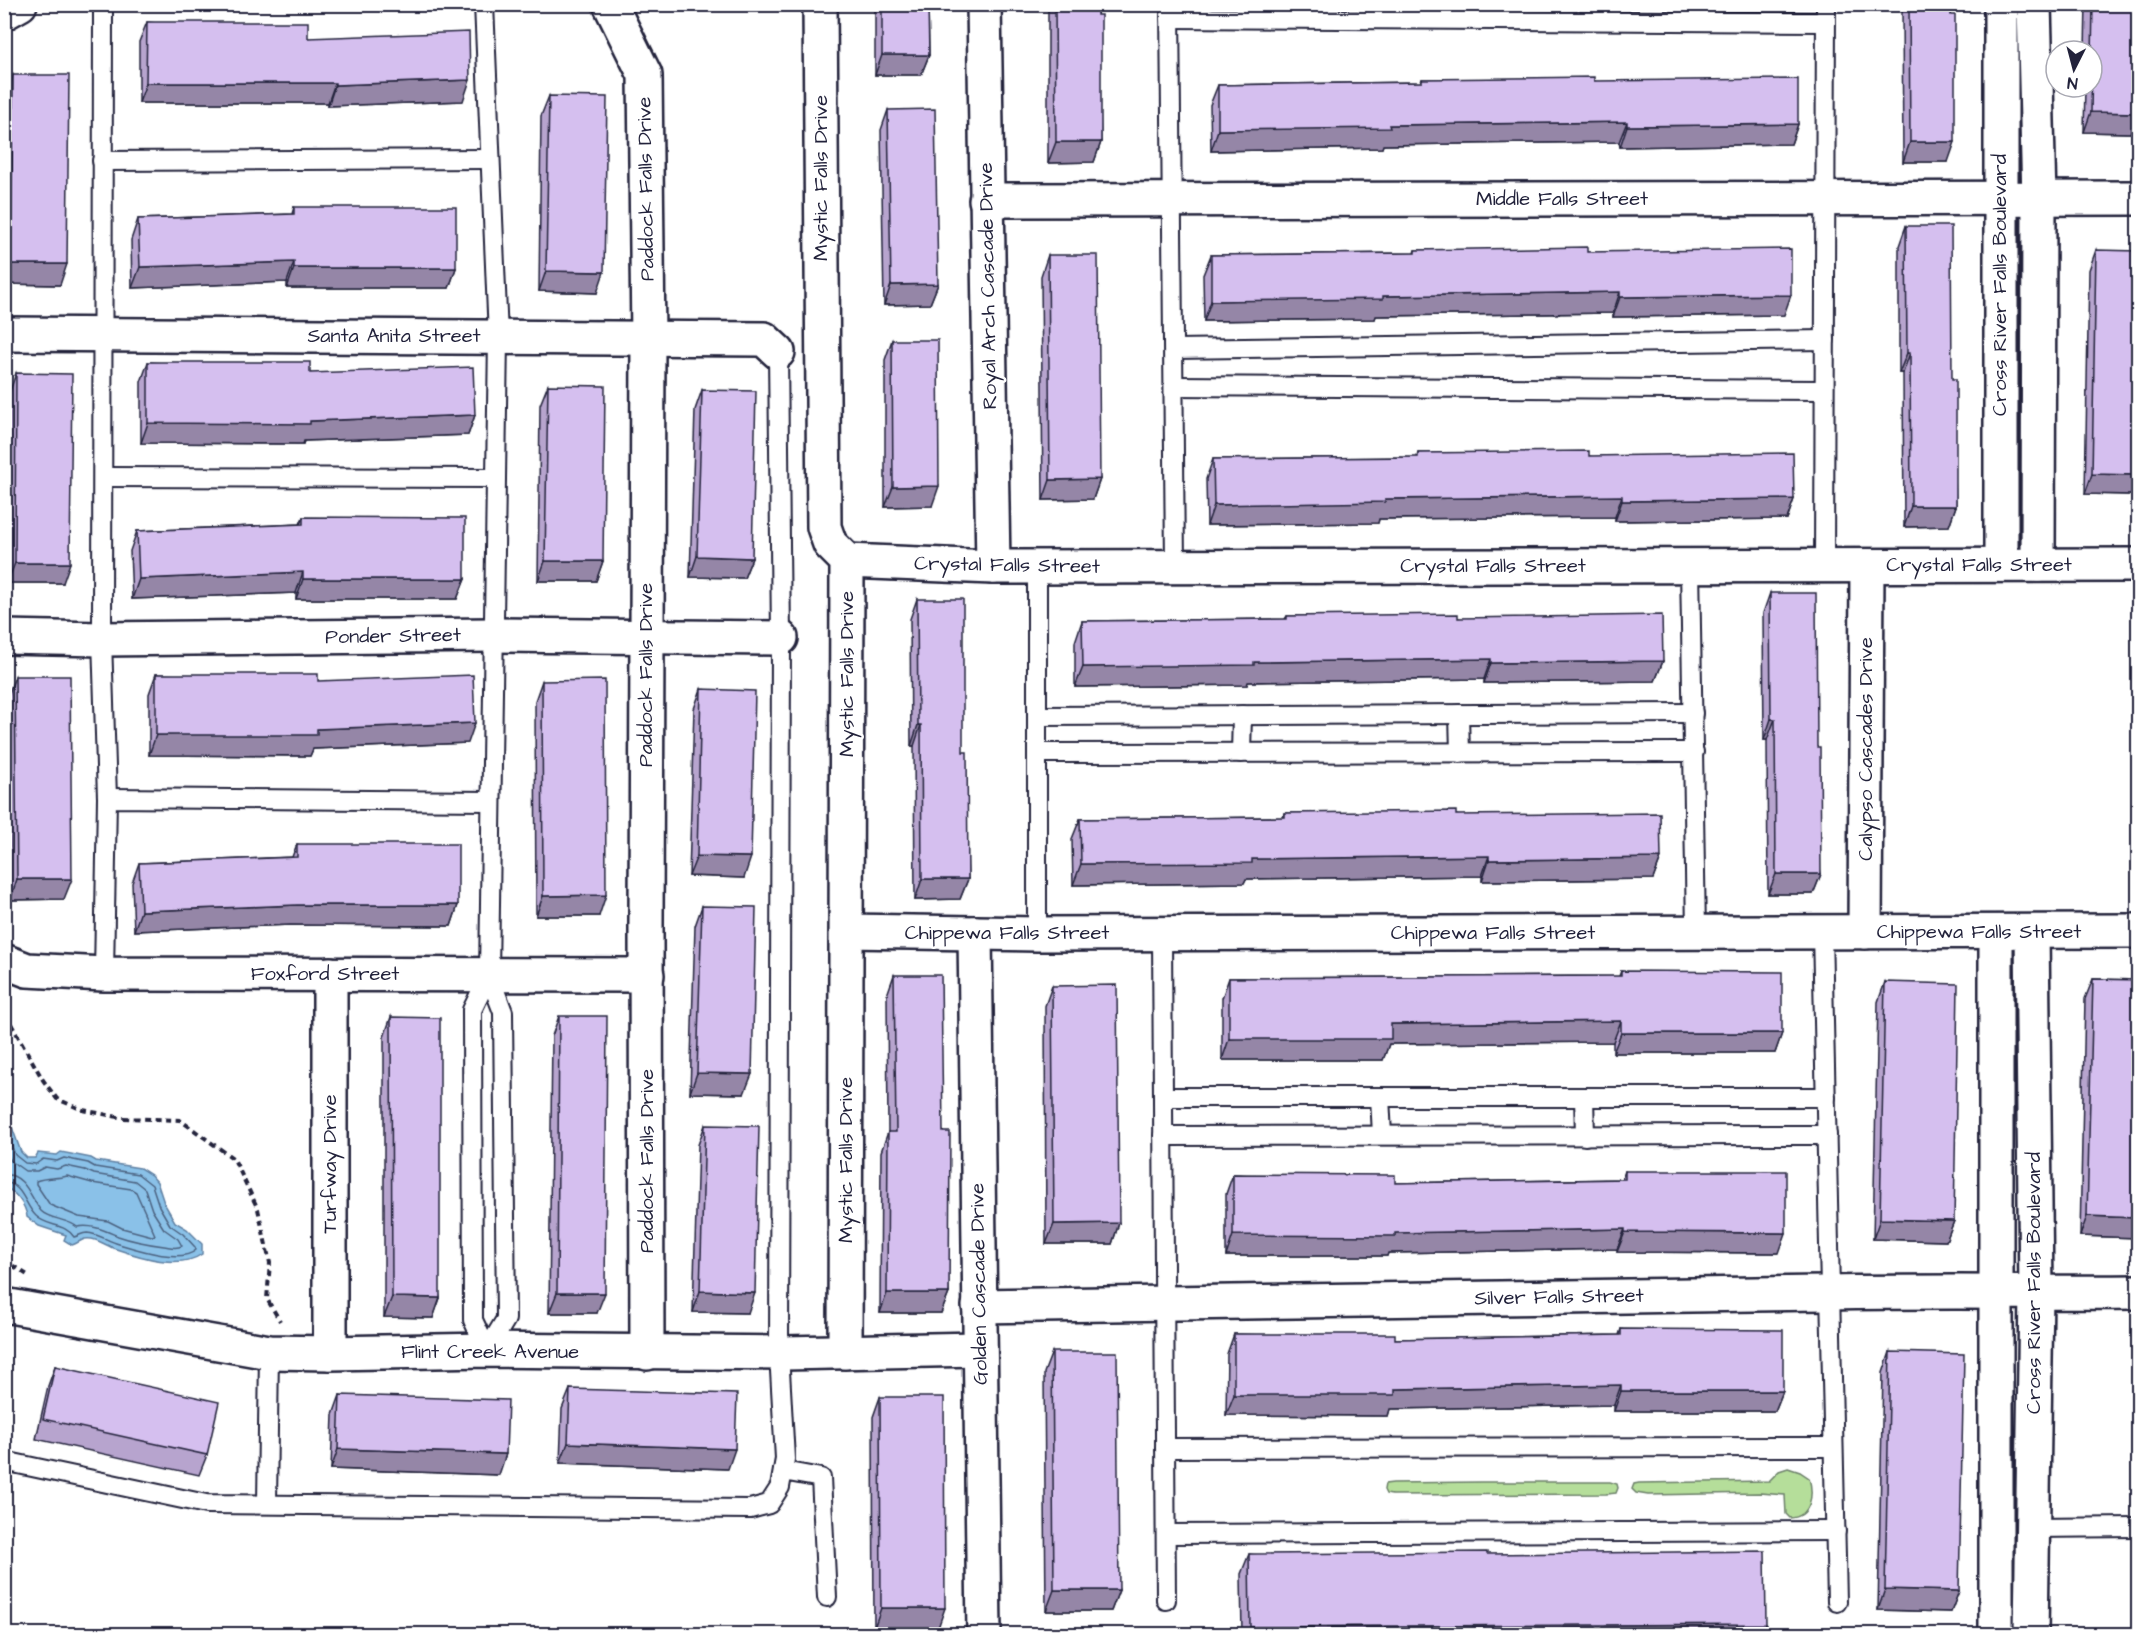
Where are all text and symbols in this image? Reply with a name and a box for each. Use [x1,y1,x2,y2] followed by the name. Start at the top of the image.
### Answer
[2044,39,2104,99] north arrow
[2066,71,2079,94] text: N
[807,95,836,261] street label: Mystic Falls Drive
[630,96,662,281] street label: Paddock Falls Drive
[1986,154,2014,416] street label: Cross River Falls Boulevard
[972,162,1005,410] street label: Royal Arch Cascade Drive
[1476,185,1648,213] street label: Middle Falls Street
[307,322,481,350] street label: Santa Anita Street
[914,549,1100,582] street label: Crystal Falls Street
[1886,551,2072,580] street label: Crystal Falls Street
[1400,552,1586,581] street label: Crystal Falls Street
[632,583,660,767] street label: Paddock Falls Drive
[833,591,862,757] street label: Mystic Falls Drive
[325,621,461,651] street label: Ponder Street
[1852,637,1881,861] street label: Calypso Cascades Drive
[1877,918,2081,946] street label: Chippewa Falls Street
[905,919,1109,947] street label: Chippewa Falls Street
[1391,919,1595,947] street label: Chippewa Falls Street
[251,960,399,988] street label: Foxford Street
[633,1069,661,1253] street label: Paddock Falls Drive
[832,1077,861,1243] street label: Mystic Falls Drive
[316,1094,345,1234] street label: Turfway Drive
[2020,1152,2048,1414] street label: Cross River Falls Boulevard
[963,1183,995,1385] street label: Golden Cascade Drive
[1474,1282,1644,1312] street label: Silver Falls Street
[401,1338,579,1366] street label: Flint Creek Avenue

